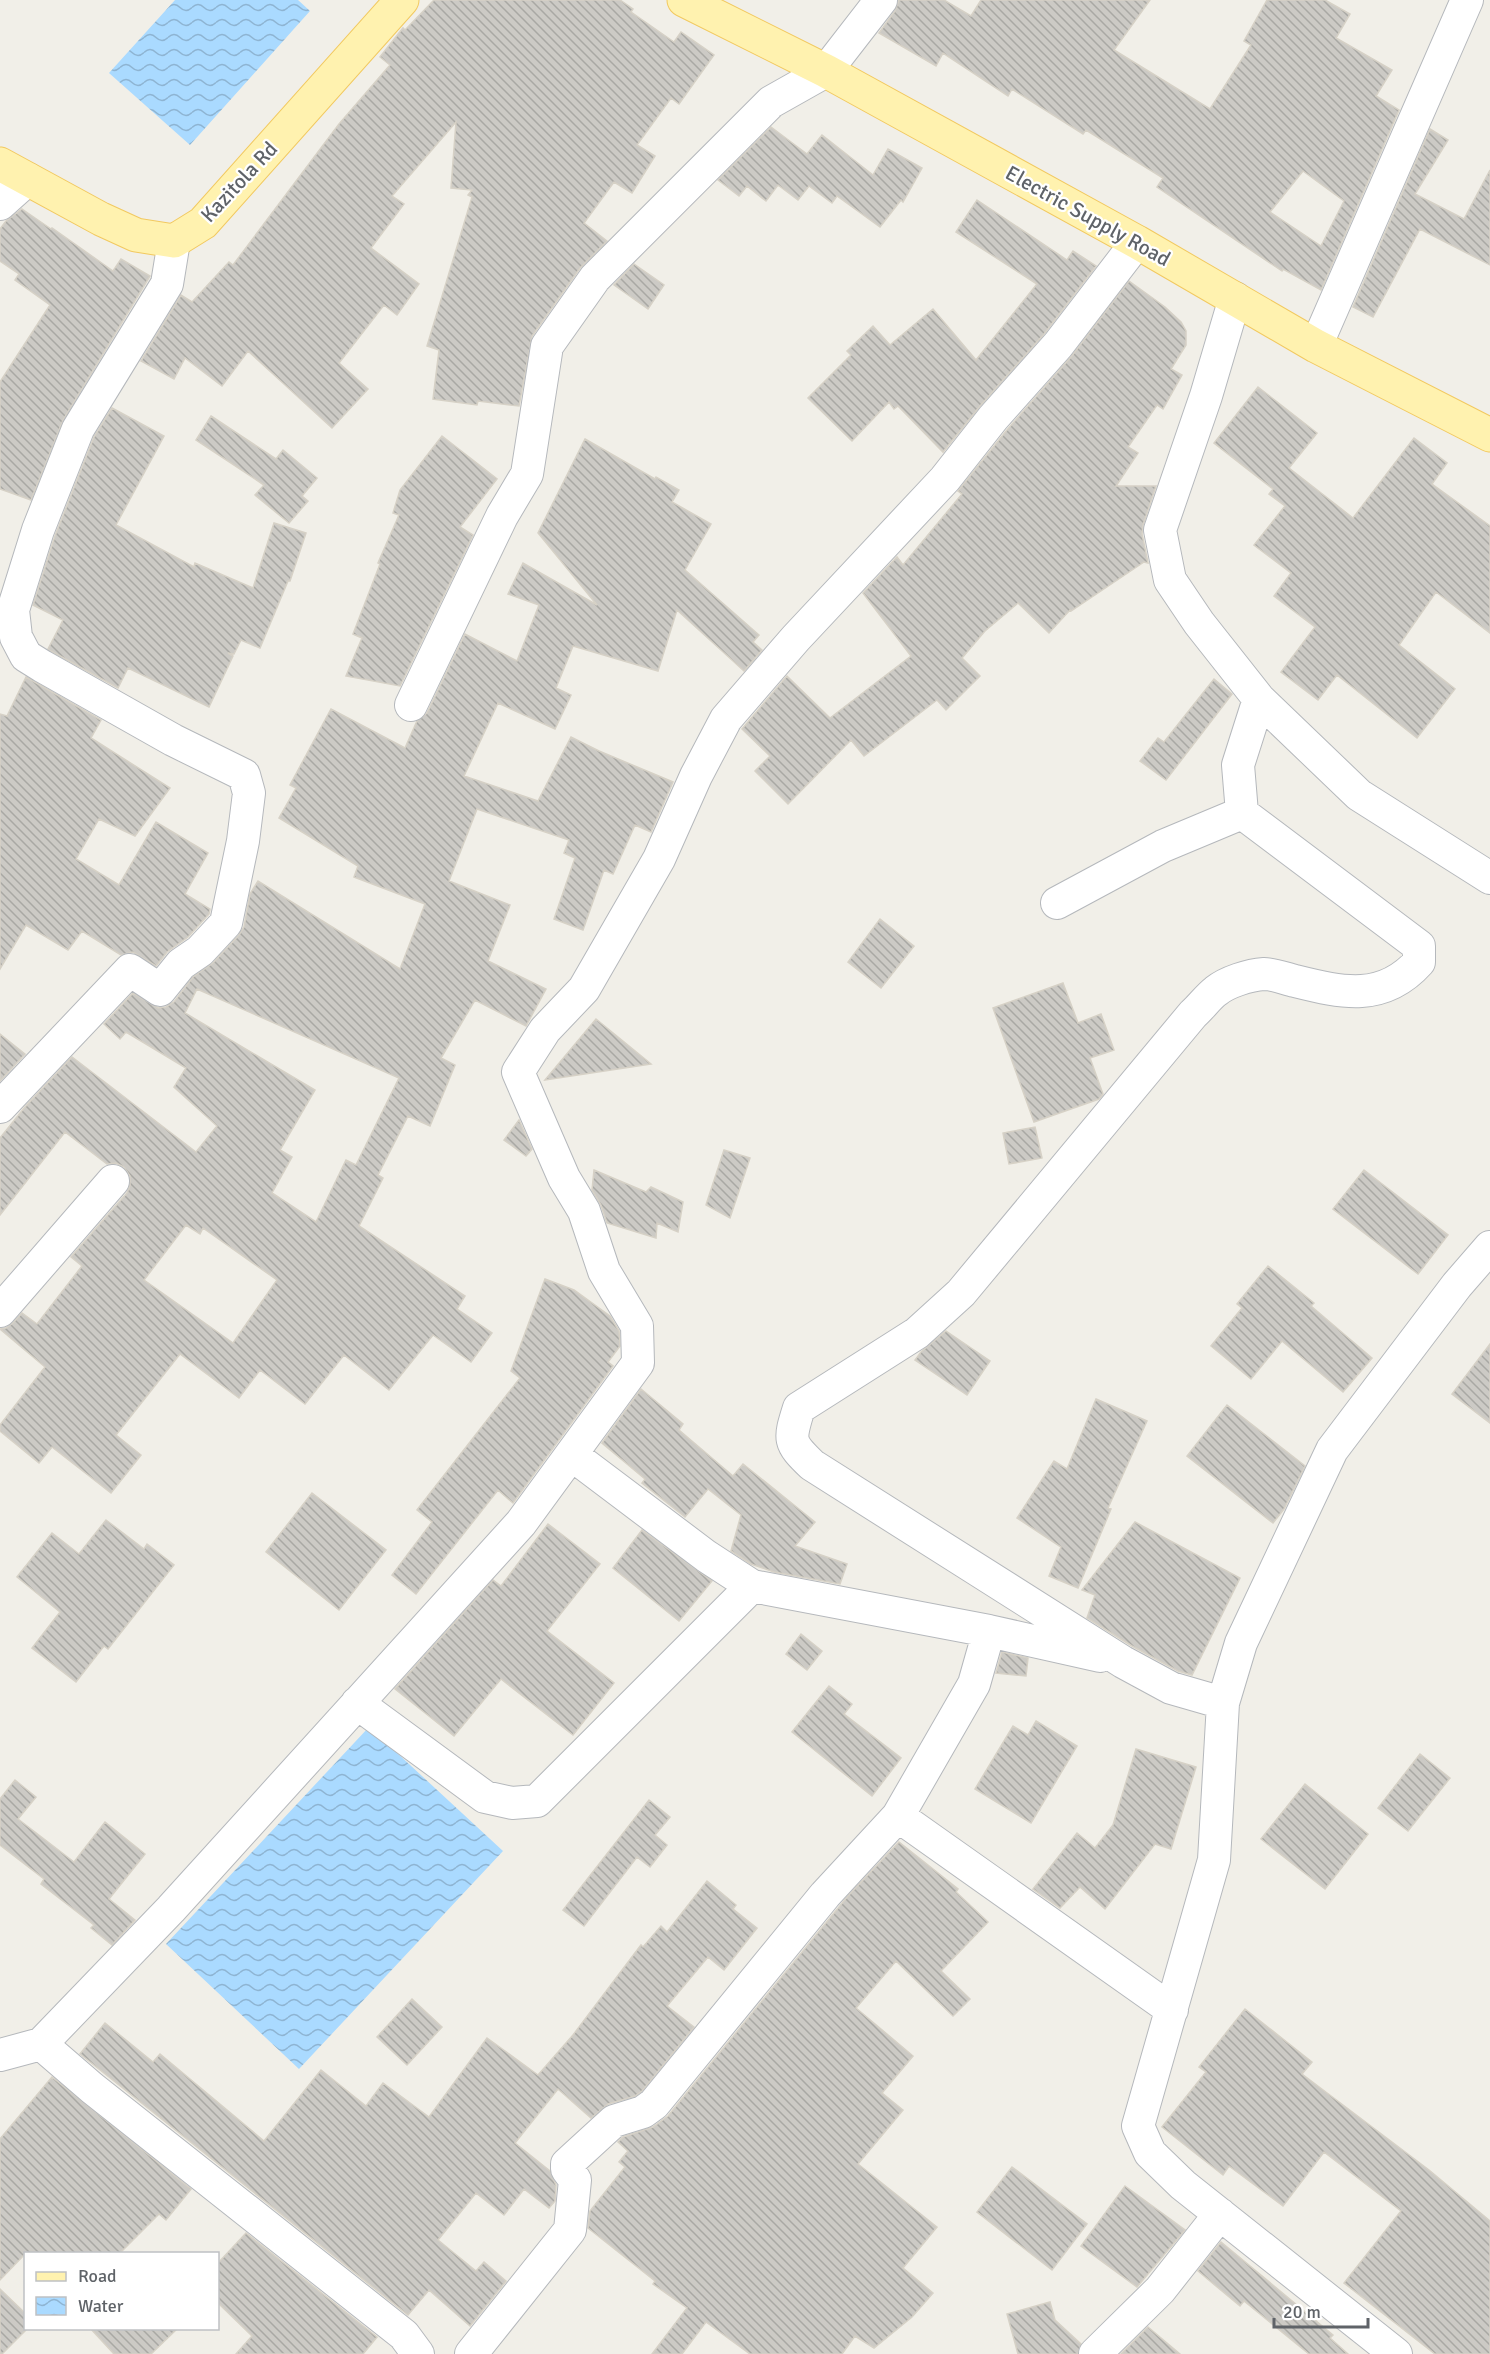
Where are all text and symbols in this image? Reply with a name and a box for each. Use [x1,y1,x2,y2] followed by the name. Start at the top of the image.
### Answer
[195,136,283,228] street label: Kazitola Rd
[1001,160,1175,272] street label: Electric Supply Road
[24,2252,219,2330] legend
[78,2265,117,2287] text: Road
[1274,2291,1368,2329] scale bar
[78,2295,124,2317] text: Water
[1283,2301,1321,2323] text: 20 m

